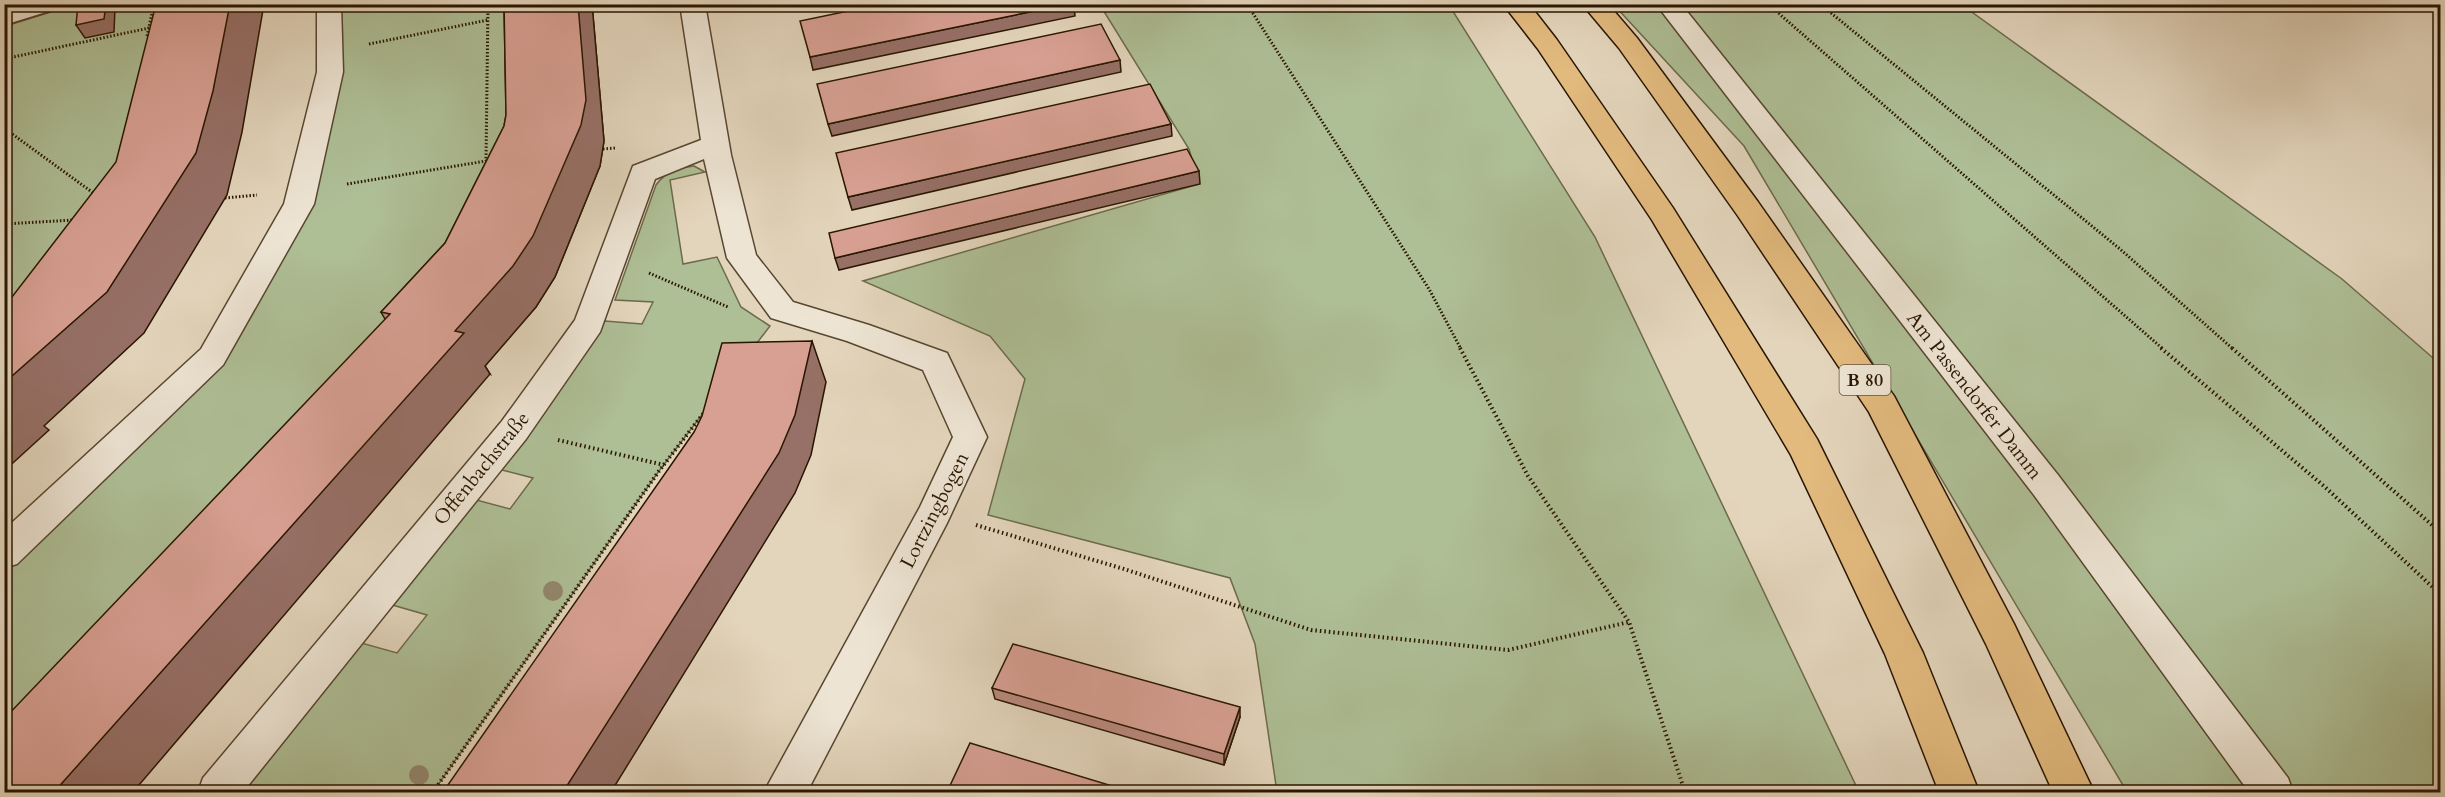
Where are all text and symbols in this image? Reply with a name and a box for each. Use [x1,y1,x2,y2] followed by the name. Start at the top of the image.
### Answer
[1901,306,2049,485] street label: Am Passendorfer Damm
[1840,365,1890,395] road number: B 80
[427,406,536,531] street label: Offenbachstraße
[894,447,976,573] street label: Lortzingbogen

